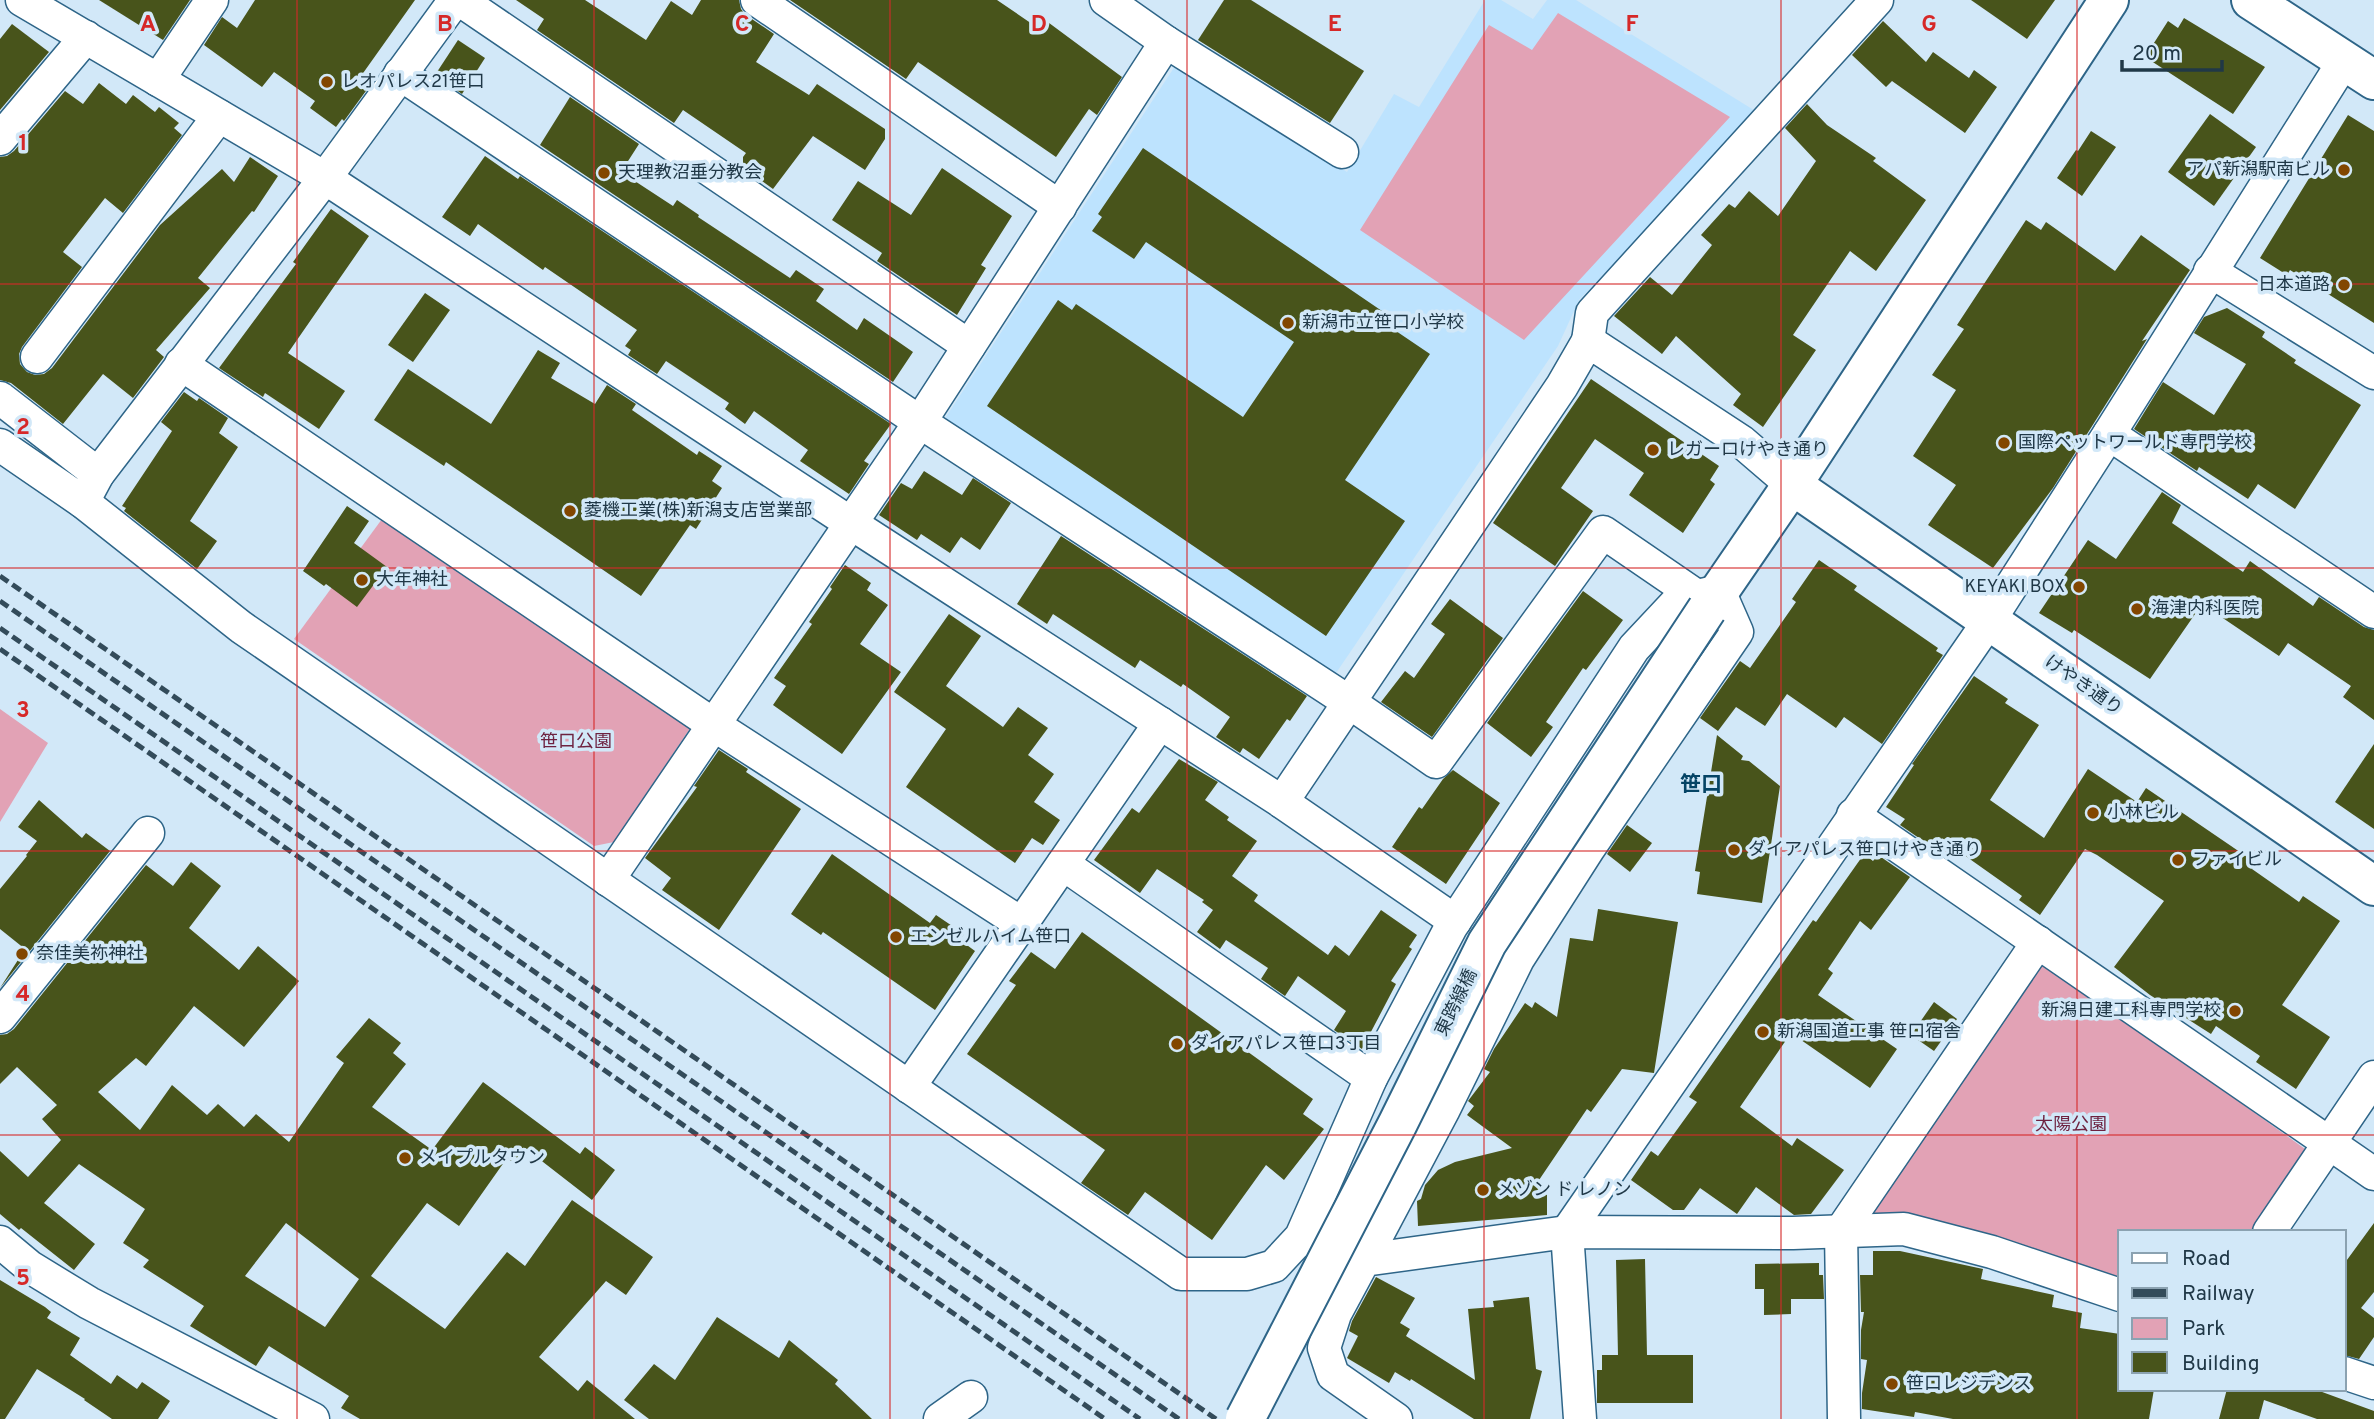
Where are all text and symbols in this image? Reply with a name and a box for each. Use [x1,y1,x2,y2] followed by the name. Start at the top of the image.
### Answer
[140,11,156,40] text: A
[437,11,453,40] text: B
[735,11,749,40] text: C
[1031,11,1047,40] text: D
[1328,11,1342,40] text: E
[1625,11,1639,40] text: F
[1921,11,1937,40] text: G
[2122,28,2222,72] scale bar
[2132,41,2181,68] text: 20 m
[341,71,485,94] place label: レオパレス21笹口
[319,74,335,90] marker: レオパレス21笹口
[18,130,28,159] text: 1
[2186,159,2330,182] place label: アパ新潟駅南ビル
[618,162,762,185] place label: 天理教沼垂分教会
[2336,162,2352,178] marker: アパ新潟駅南ビル
[596,165,612,181] marker: 天理教沼垂分教会
[2258,274,2330,297] place label: 日本道路
[2336,277,2352,293] marker: 日本道路
[1302,312,1464,335] place label: 新潟市立笹口小学校
[1280,315,1296,331] marker: 新潟市立笹口小学校
[16,414,30,443] text: 2
[2018,432,2252,455] place label: 国際ペットワールド専門学校
[1996,435,2012,451] marker: 国際ペットワールド専門学校
[1667,439,1829,462] place label: レガーロけやき通り
[1645,442,1661,458] marker: レガーロけやき通り
[584,500,812,523] place label: 菱機工業(株)新潟支店営業部
[562,503,578,519] marker: 菱機工業(株)新潟支店営業部
[376,569,448,592] place label: 大年神社
[354,572,370,588] marker: 大年神社
[1964,576,2065,599] place label: KEYAKI BOX
[2071,579,2087,595] marker: KEYAKI BOX
[2151,598,2259,621] place label: 海津内科医院
[2129,601,2145,617] marker: 海津内科医院
[2040,651,2126,721] street label: けやき通り
[16,697,30,726] text: 3
[540,731,612,754] park label: 笹口公園
[1680,772,1722,799] district label: 笹口
[2107,802,2179,825] place label: 小林ビル
[2085,805,2101,821] marker: 小林ビル
[1748,839,1982,862] place label: ダイアパレス笹口けやき通り
[1726,842,1742,858] marker: ダイアパレス笹口けやき通り
[2192,849,2282,872] place label: ファイビル
[2170,852,2186,868] marker: ファイビル
[910,926,1071,949] place label: エンゼルハイム笹口
[888,929,904,945] marker: エンゼルハイム笹口
[36,943,144,966] place label: 奈佳美祢神社
[14,946,30,962] marker: 奈佳美祢神社
[1431,966,1483,1040] street label: 東跨線橋
[16,981,30,1010] text: 4
[2041,1000,2221,1023] place label: 新潟日建工科専門学校
[2227,1003,2243,1019] marker: 新潟日建工科専門学校
[1777,1021,1961,1044] place label: 新潟国道工事 笹口宿舎
[1755,1024,1771,1040] marker: 新潟国道工事 笹口宿舎
[1191,1033,1381,1056] place label: ダイアパレス笹口3丁目
[1169,1036,1185,1052] marker: ダイアパレス笹口3丁目
[2035,1114,2107,1137] park label: 太陽公園
[419,1147,545,1170] place label: メイプルタウン
[397,1150,413,1166] marker: メイプルタウン
[1497,1179,1631,1202] place label: メゾン ド レノン
[1475,1182,1491,1198] marker: メゾン ド レノン
[2118,1230,2346,1391] legend
[2182,1246,2231,1273] text: Road
[16,1265,30,1294] text: 5
[2182,1281,2255,1308] text: Railway
[2182,1316,2225,1343] text: Park
[2182,1351,2260,1378] text: Building
[1906,1373,2032,1396] place label: 笹口レジデンス
[1884,1376,1900,1392] marker: 笹口レジデンス

